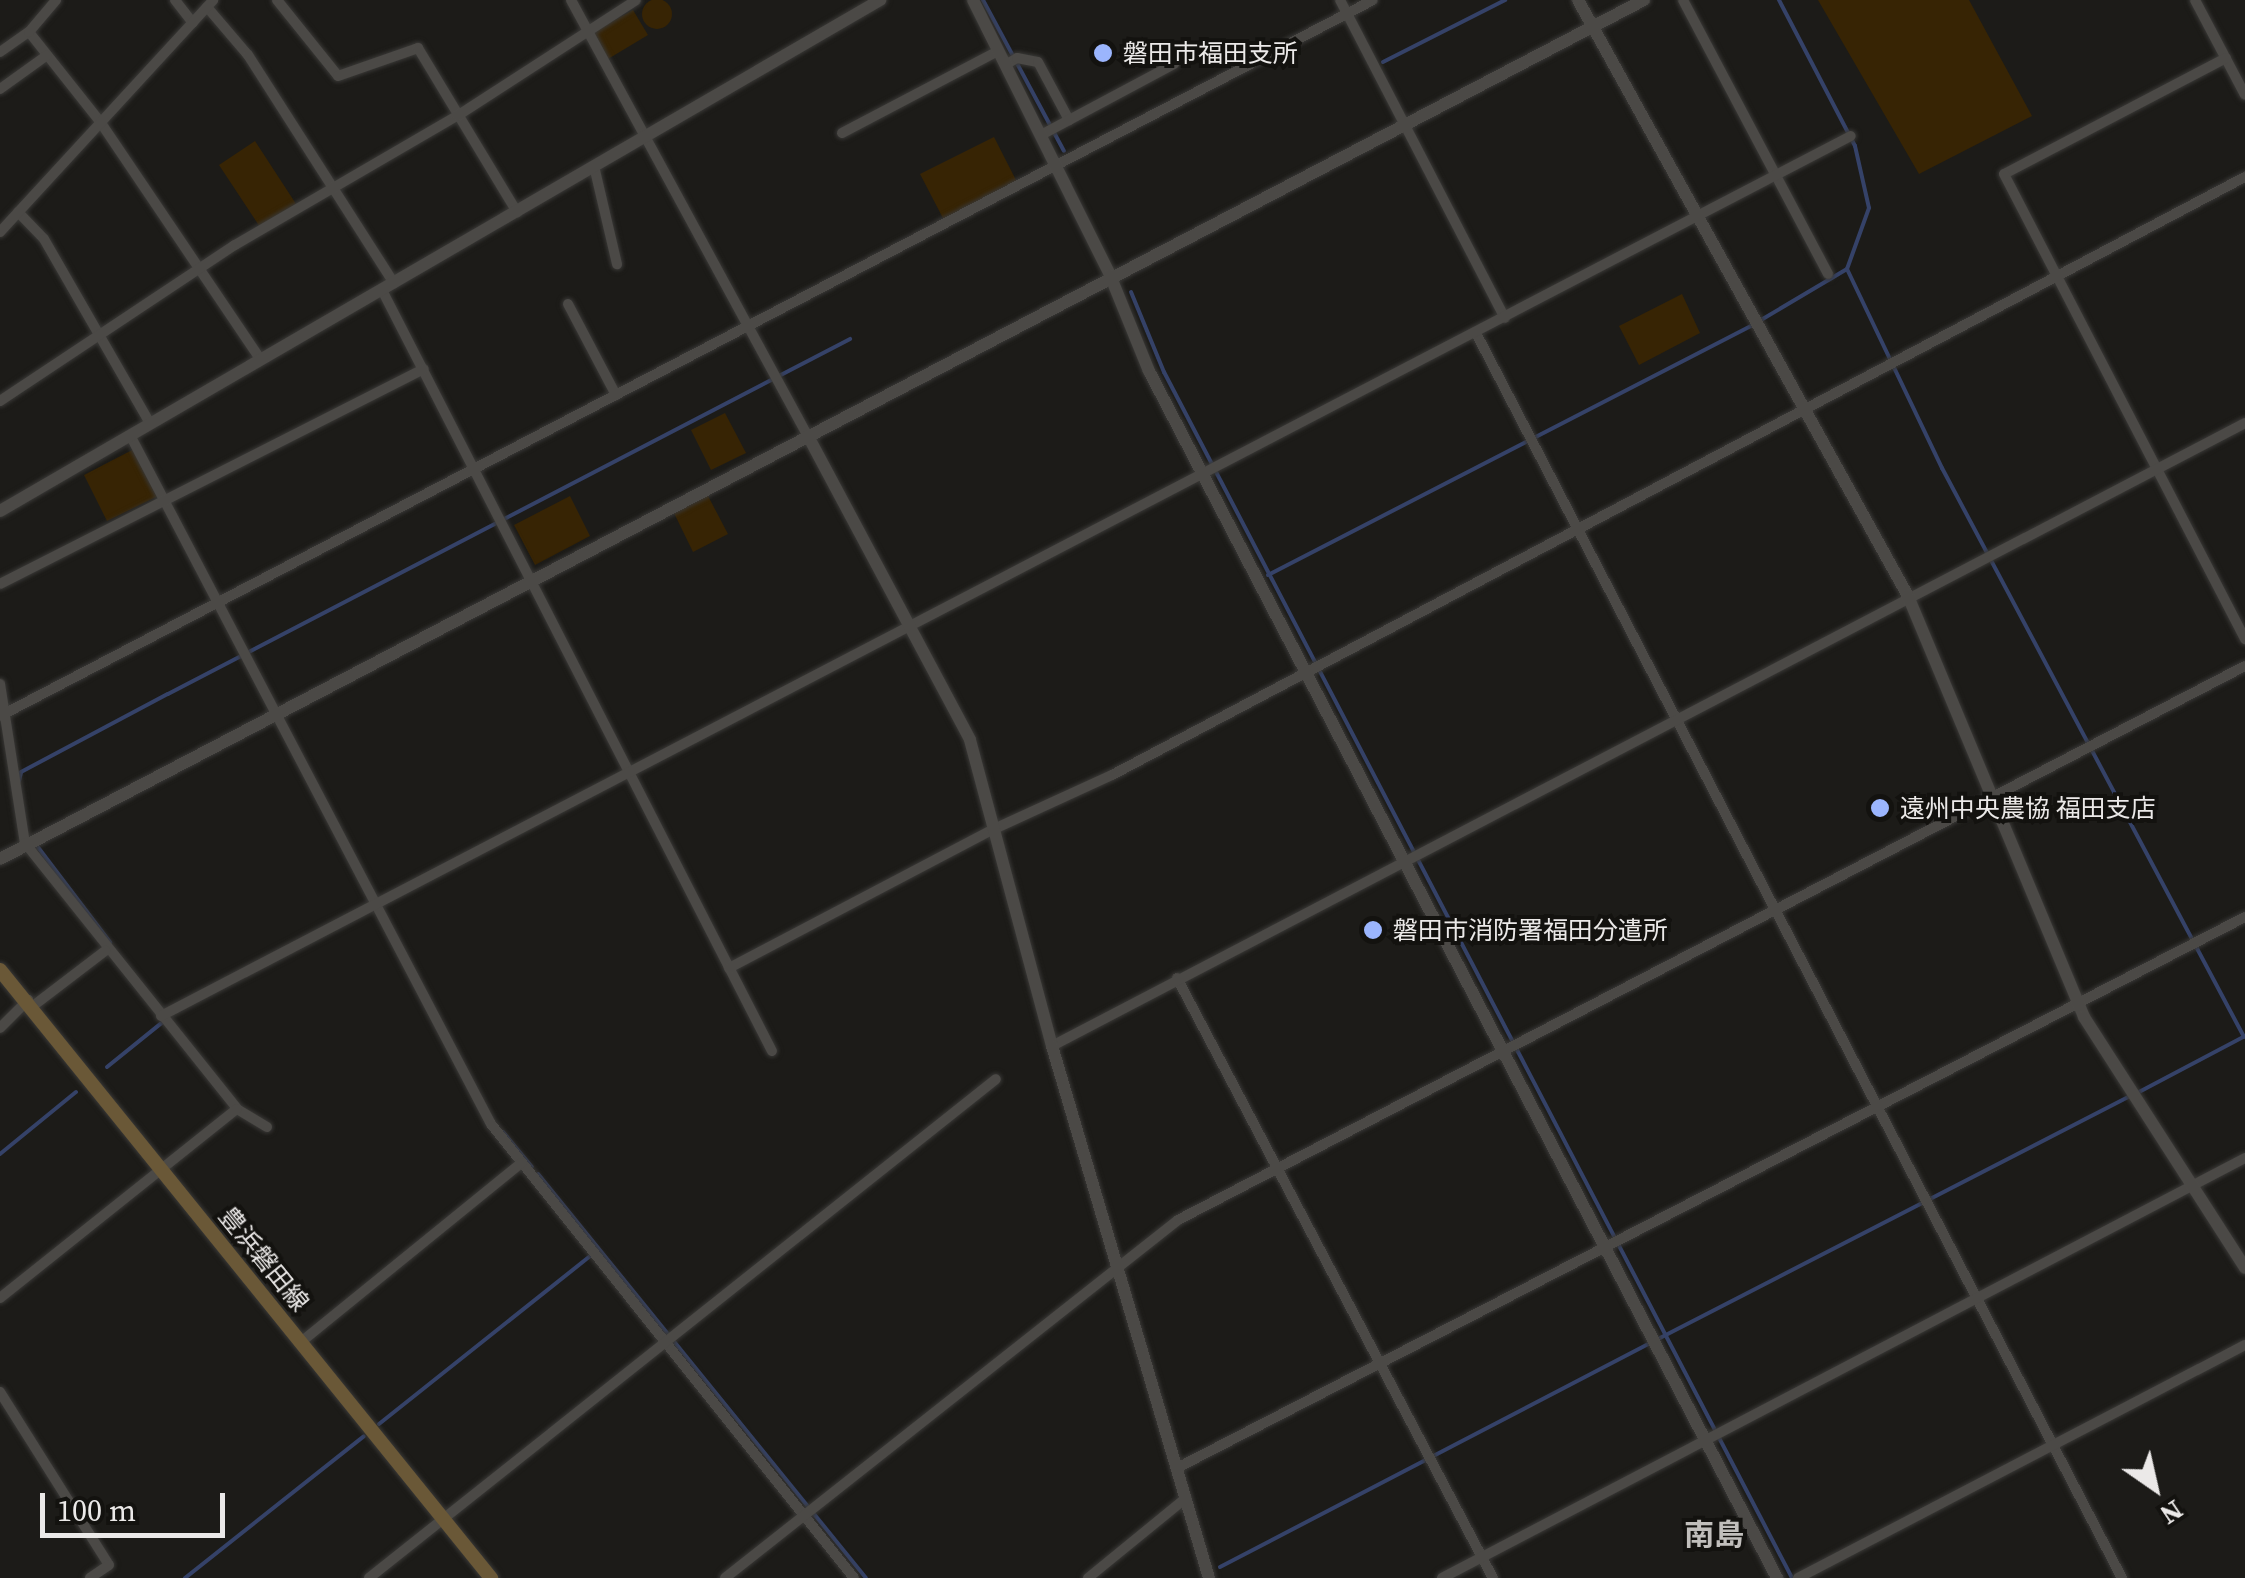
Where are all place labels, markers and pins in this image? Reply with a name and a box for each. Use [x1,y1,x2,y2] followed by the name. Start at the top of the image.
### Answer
[1123,38,1298,68] place label: 磐田市福田支所
[1092,42,1114,64] marker: 磐田市福田支所
[1900,793,2156,823] place label: 遠州中央農協 福田支店
[1869,797,1891,819] marker: 遠州中央農協 福田支店
[1393,915,1668,945] place label: 磐田市消防署福田分遣所
[1362,919,1384,941] marker: 磐田市消防署福田分遣所

